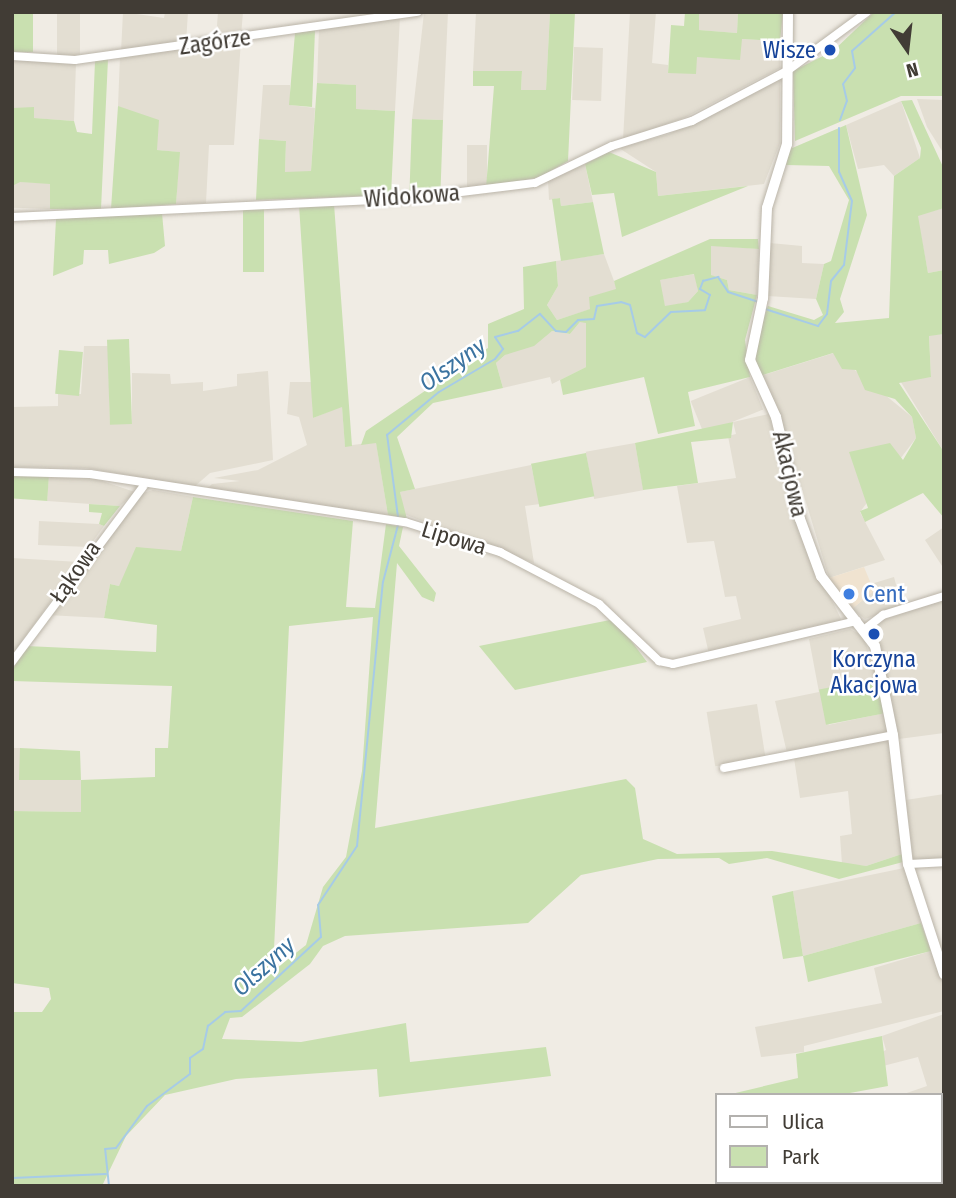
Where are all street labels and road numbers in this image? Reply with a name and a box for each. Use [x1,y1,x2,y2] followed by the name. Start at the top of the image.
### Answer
[177,23,253,61] street label: Zagórze
[363,179,461,213] street label: Widokowa
[767,428,813,520] street label: Akacjowa
[418,515,490,561] street label: Lipowa
[44,535,106,609] street label: Łąkowa

